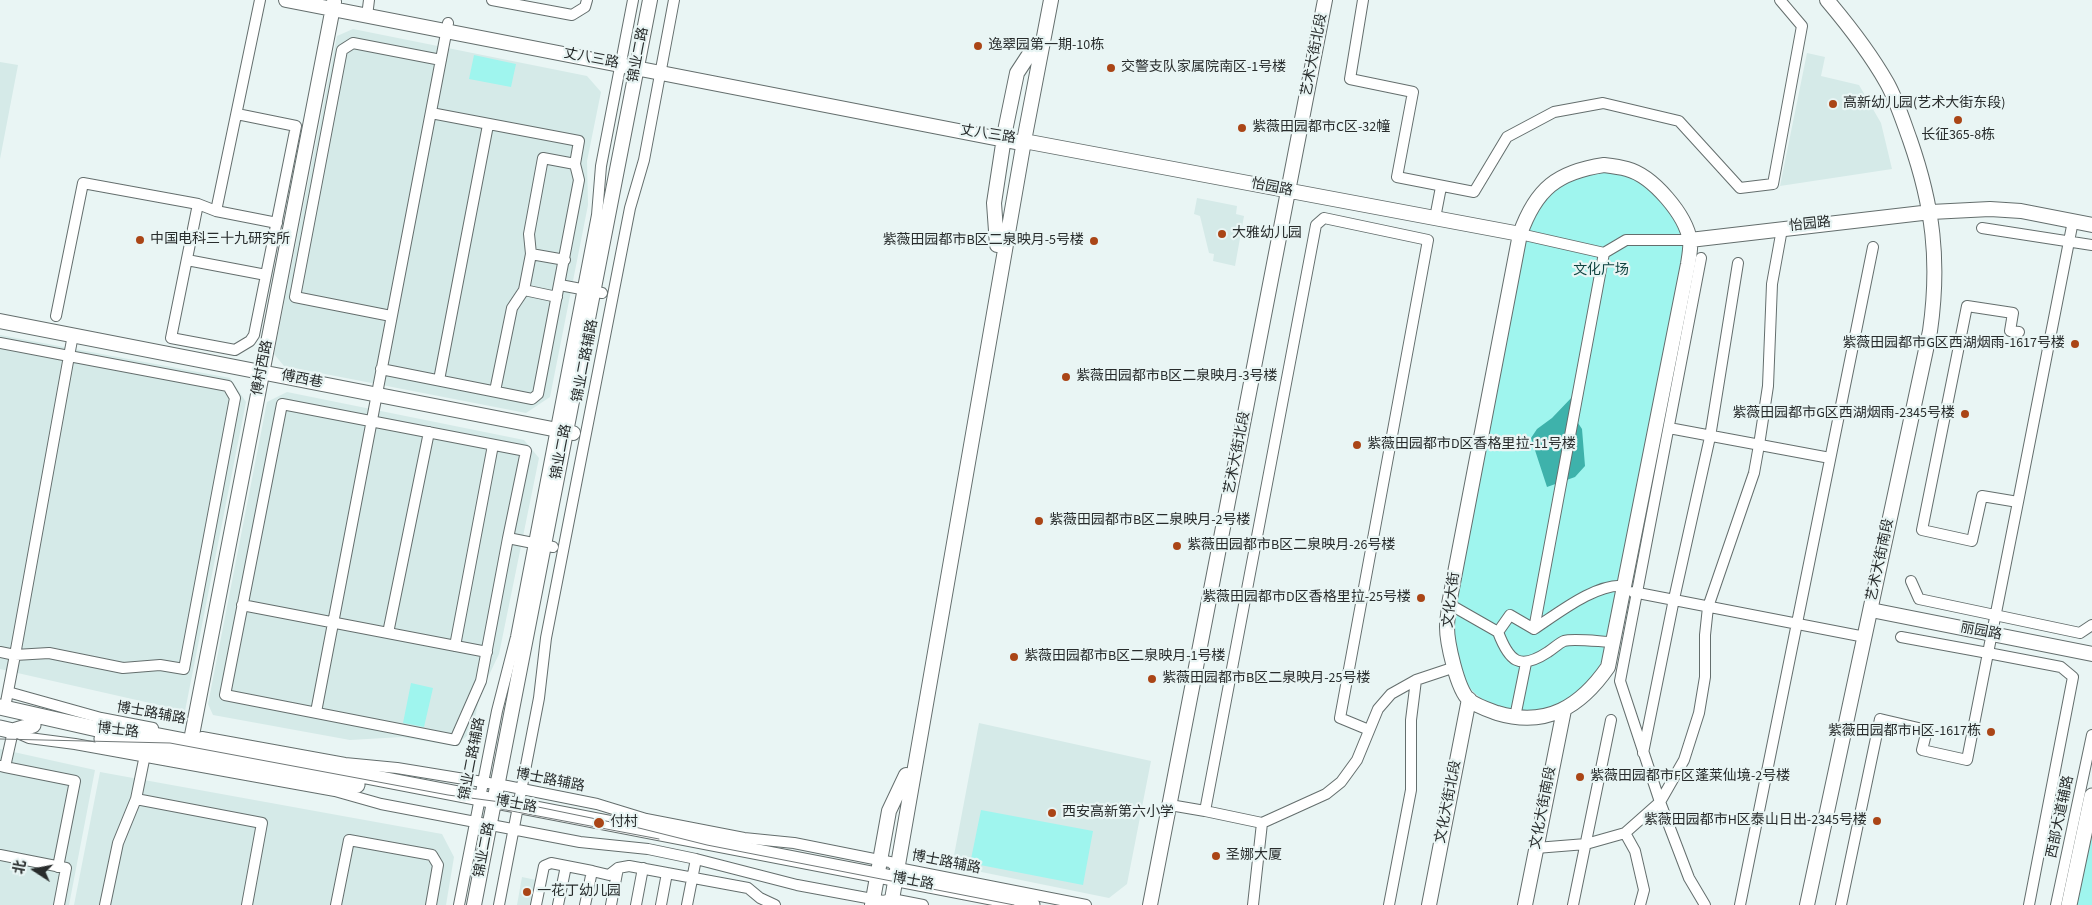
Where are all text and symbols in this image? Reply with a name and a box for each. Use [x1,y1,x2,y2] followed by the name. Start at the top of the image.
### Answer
[1299,12,1331,98] street label: 艺术大街北段
[625,26,653,84] street label: 锦业二路
[988,38,1104,54] place label: 逸翠园第一期-10栋
[972,40,984,52] marker: 逸翠园第一期-10栋
[562,45,620,73] street label: 丈八三路
[1121,60,1286,76] place label: 交警支队家属院南区-1号楼
[1105,62,1117,74] marker: 交警支队家属院南区-1号楼
[1843,96,2005,112] place label: 高新幼儿园(艺术大街东段)
[1827,98,1839,110] marker: 高新幼儿园(艺术大街东段)
[1952,114,1964,126] marker: 长征365-8栋
[1252,120,1390,136] place label: 紫薇田园都市C区-32幢
[959,122,1017,148] street label: 丈八三路
[1236,122,1248,134] marker: 紫薇田园都市C区-32幢
[1921,128,1995,144] place label: 长征365-8栋
[1250,176,1294,200] street label: 怡园路
[1788,214,1832,236] street label: 怡园路
[1232,226,1302,242] place label: 大雅幼儿园
[1216,228,1228,240] marker: 大雅幼儿园
[150,232,290,248] place label: 中国电科三十九研究所
[882,233,1084,249] place label: 紫薇田园都市B区二泉映月-5号楼
[134,234,146,246] marker: 中国电科三十九研究所
[1088,235,1100,247] marker: 紫薇田园都市B区二泉映月-5号楼
[1573,263,1629,279] park label: 文化广场
[570,318,602,404] street label: 锦业二路辅路
[1842,336,2065,352] place label: 紫薇田园都市G区西湖烟雨-1617号楼
[2069,338,2081,350] marker: 紫薇田园都市G区西湖烟雨-1617号楼
[249,339,277,397] street label: 傅村西路
[280,368,324,392] street label: 傅西巷
[1076,369,1278,385] place label: 紫薇田园都市B区二泉映月-3号楼
[1060,371,1072,383] marker: 紫薇田园都市B区二泉映月-3号楼
[1732,406,1955,422] place label: 紫薇田园都市G区西湖烟雨-2345号楼
[1959,408,1971,420] marker: 紫薇田园都市G区西湖烟雨-2345号楼
[1222,410,1254,496] street label: 艺术大街北段
[548,423,576,481] street label: 锦业二路
[1367,437,1576,453] place label: 紫薇田园都市D区香格里拉-11号楼
[1351,439,1363,451] marker: 紫薇田园都市D区香格里拉-11号楼
[1049,513,1251,529] place label: 紫薇田园都市B区二泉映月-2号楼
[1033,515,1045,527] marker: 紫薇田园都市B区二泉映月-2号楼
[1864,517,1898,603] street label: 艺术大街南段
[1187,538,1396,554] place label: 紫薇田园都市B区二泉映月-26号楼
[1171,540,1183,552] marker: 紫薇田园都市B区二泉映月-26号楼
[1440,571,1464,629] street label: 文化大街
[1202,590,1411,606] place label: 紫薇田园都市D区香格里拉-25号楼
[1415,592,1427,604] marker: 紫薇田园都市D区香格里拉-25号楼
[1959,620,2003,644] street label: 丽园路
[1024,649,1226,665] place label: 紫薇田园都市B区二泉映月-1号楼
[1008,651,1020,663] marker: 紫薇田园都市B区二泉映月-1号楼
[1162,671,1371,687] place label: 紫薇田园都市B区二泉映月-25号楼
[1146,673,1158,685] marker: 紫薇田园都市B区二泉映月-25号楼
[115,700,187,728] street label: 博士路辅路
[457,716,489,802] street label: 锦业二路辅路
[96,720,140,742] street label: 博士路
[1828,724,1981,740] place label: 紫薇田园都市H区-1617栋
[1985,726,1997,738] marker: 紫薇田园都市H区-1617栋
[1433,759,1465,845] street label: 文化大街北段
[1528,765,1560,851] street label: 文化大街南段
[514,766,586,796] street label: 博士路辅路
[1590,769,1790,785] place label: 紫薇田园都市F区蓬莱仙境-2号楼
[1574,771,1586,783] marker: 紫薇田园都市F区蓬莱仙境-2号楼
[2044,774,2078,860] street label: 西部大道辅路
[494,793,538,817] street label: 博士路
[1062,805,1174,821] place label: 西安高新第六小学
[1046,807,1058,819] marker: 西安高新第六小学
[1644,813,1867,829] place label: 紫薇田园都市H区泰山日出-2345号楼
[610,815,638,831] place label: 付村
[1871,815,1883,827] marker: 紫薇田园都市H区泰山日出-2345号楼
[592,816,606,830] marker: 付村
[471,821,499,879] street label: 锦业二路
[10,845,60,895] north arrow
[910,848,982,878] street label: 博士路辅路
[1226,848,1282,864] place label: 圣娜大厦
[1210,850,1222,862] marker: 圣娜大厦
[9,858,31,876] text: 北
[891,870,935,894] street label: 博士路
[537,884,621,900] place label: 一花丁幼儿园
[521,886,533,898] marker: 一花丁幼儿园

